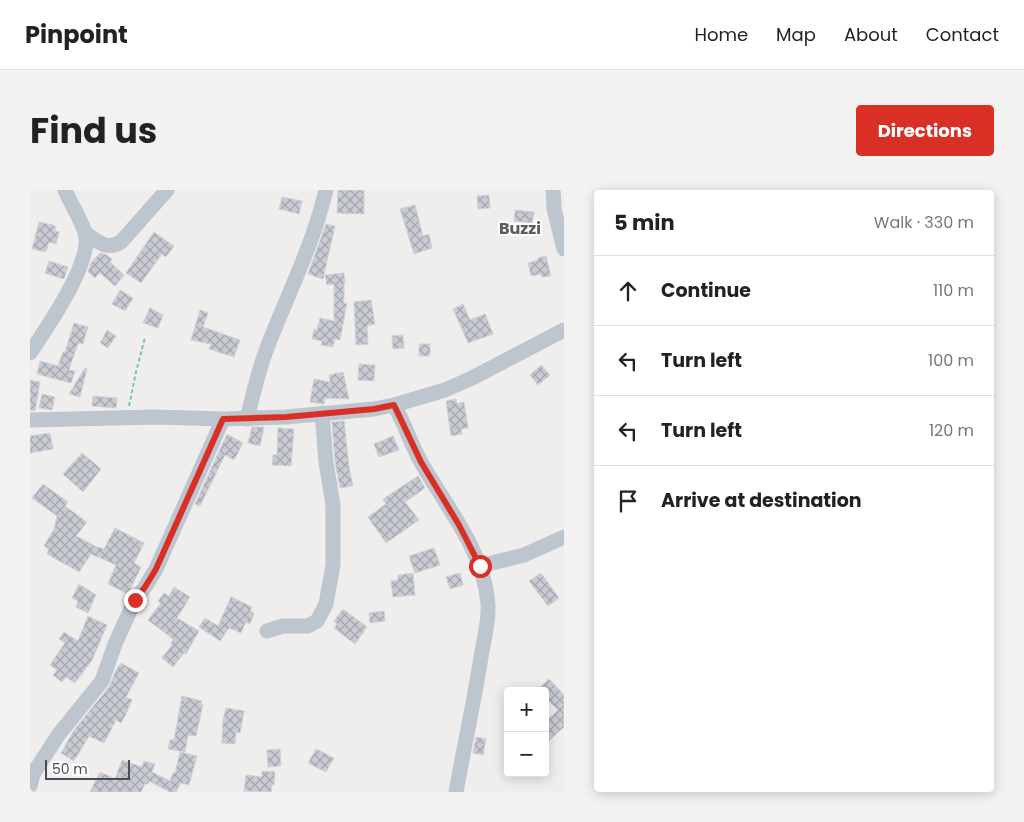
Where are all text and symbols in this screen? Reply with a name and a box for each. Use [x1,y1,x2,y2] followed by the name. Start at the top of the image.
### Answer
[25,18,128,51] text: Pinpoint
[694,22,748,47] text: Home
[776,22,816,47] text: Map
[844,22,898,47] text: About
[926,22,999,47] text: Contact
[856,105,994,156] button: Directions
[30,106,157,155] text: Find us
[614,208,675,237] text: 5 min
[874,211,974,234] text: Walk · 330 m
[499,217,541,240] district label: Buzzi
[614,277,642,305] icon: ahead
[661,277,751,304] text: Continue
[933,279,974,302] text: 110 m
[614,347,642,375] icon: left
[661,347,742,374] text: Turn left
[928,349,974,372] text: 100 m
[614,417,642,445] icon: left
[661,417,742,444] text: Turn left
[929,419,974,442] text: 120 m
[614,487,642,515] icon: arrive
[661,487,862,514] text: Arrive at destination
[469,555,492,578] route start
[124,589,147,612] route end
[504,687,549,777] map controls
[504,687,549,732] button: +
[504,732,549,777] button: −
[45,757,130,780] scale bar
[52,759,88,779] text: 50 m

